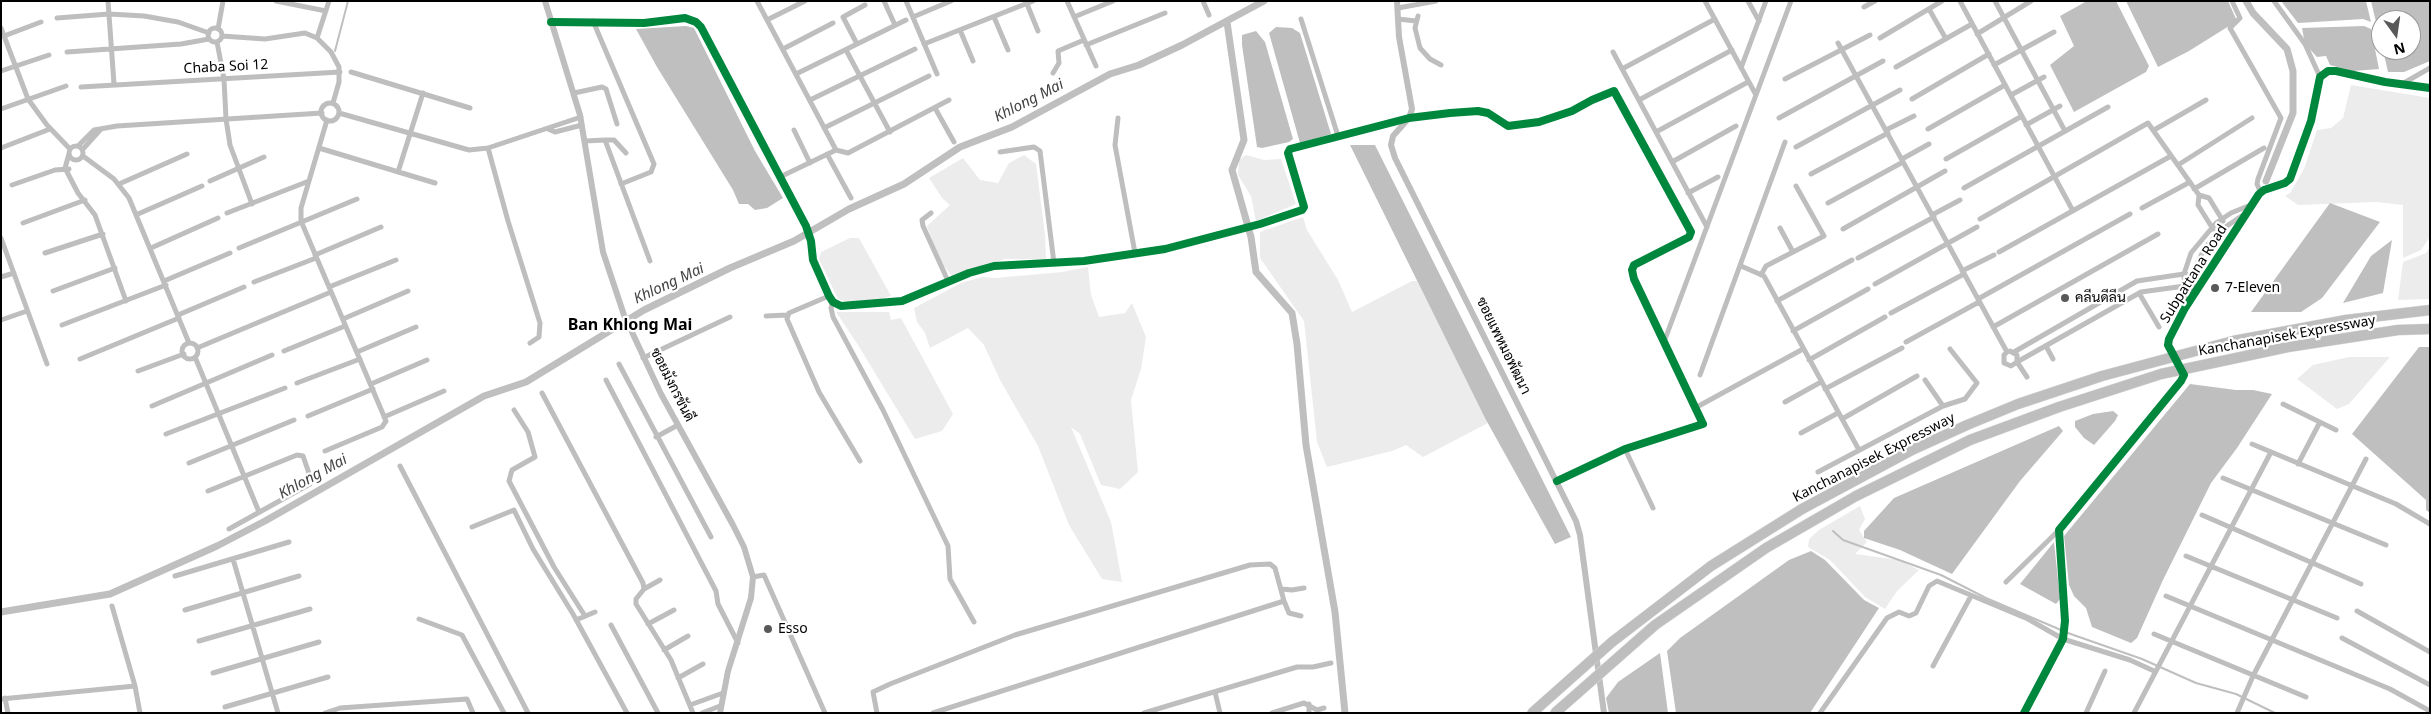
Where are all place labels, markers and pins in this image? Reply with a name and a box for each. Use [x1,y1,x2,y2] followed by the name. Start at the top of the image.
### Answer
[2225,280,2280,296] place label: 7-Eleven
[2209,282,2221,294] marker: 7-Eleven
[2075,290,2126,306] place label: คลีนดีลีน
[2059,292,2071,304] marker: คลีนดีลีน
[778,621,808,637] place label: Esso
[762,623,774,635] marker: Esso

